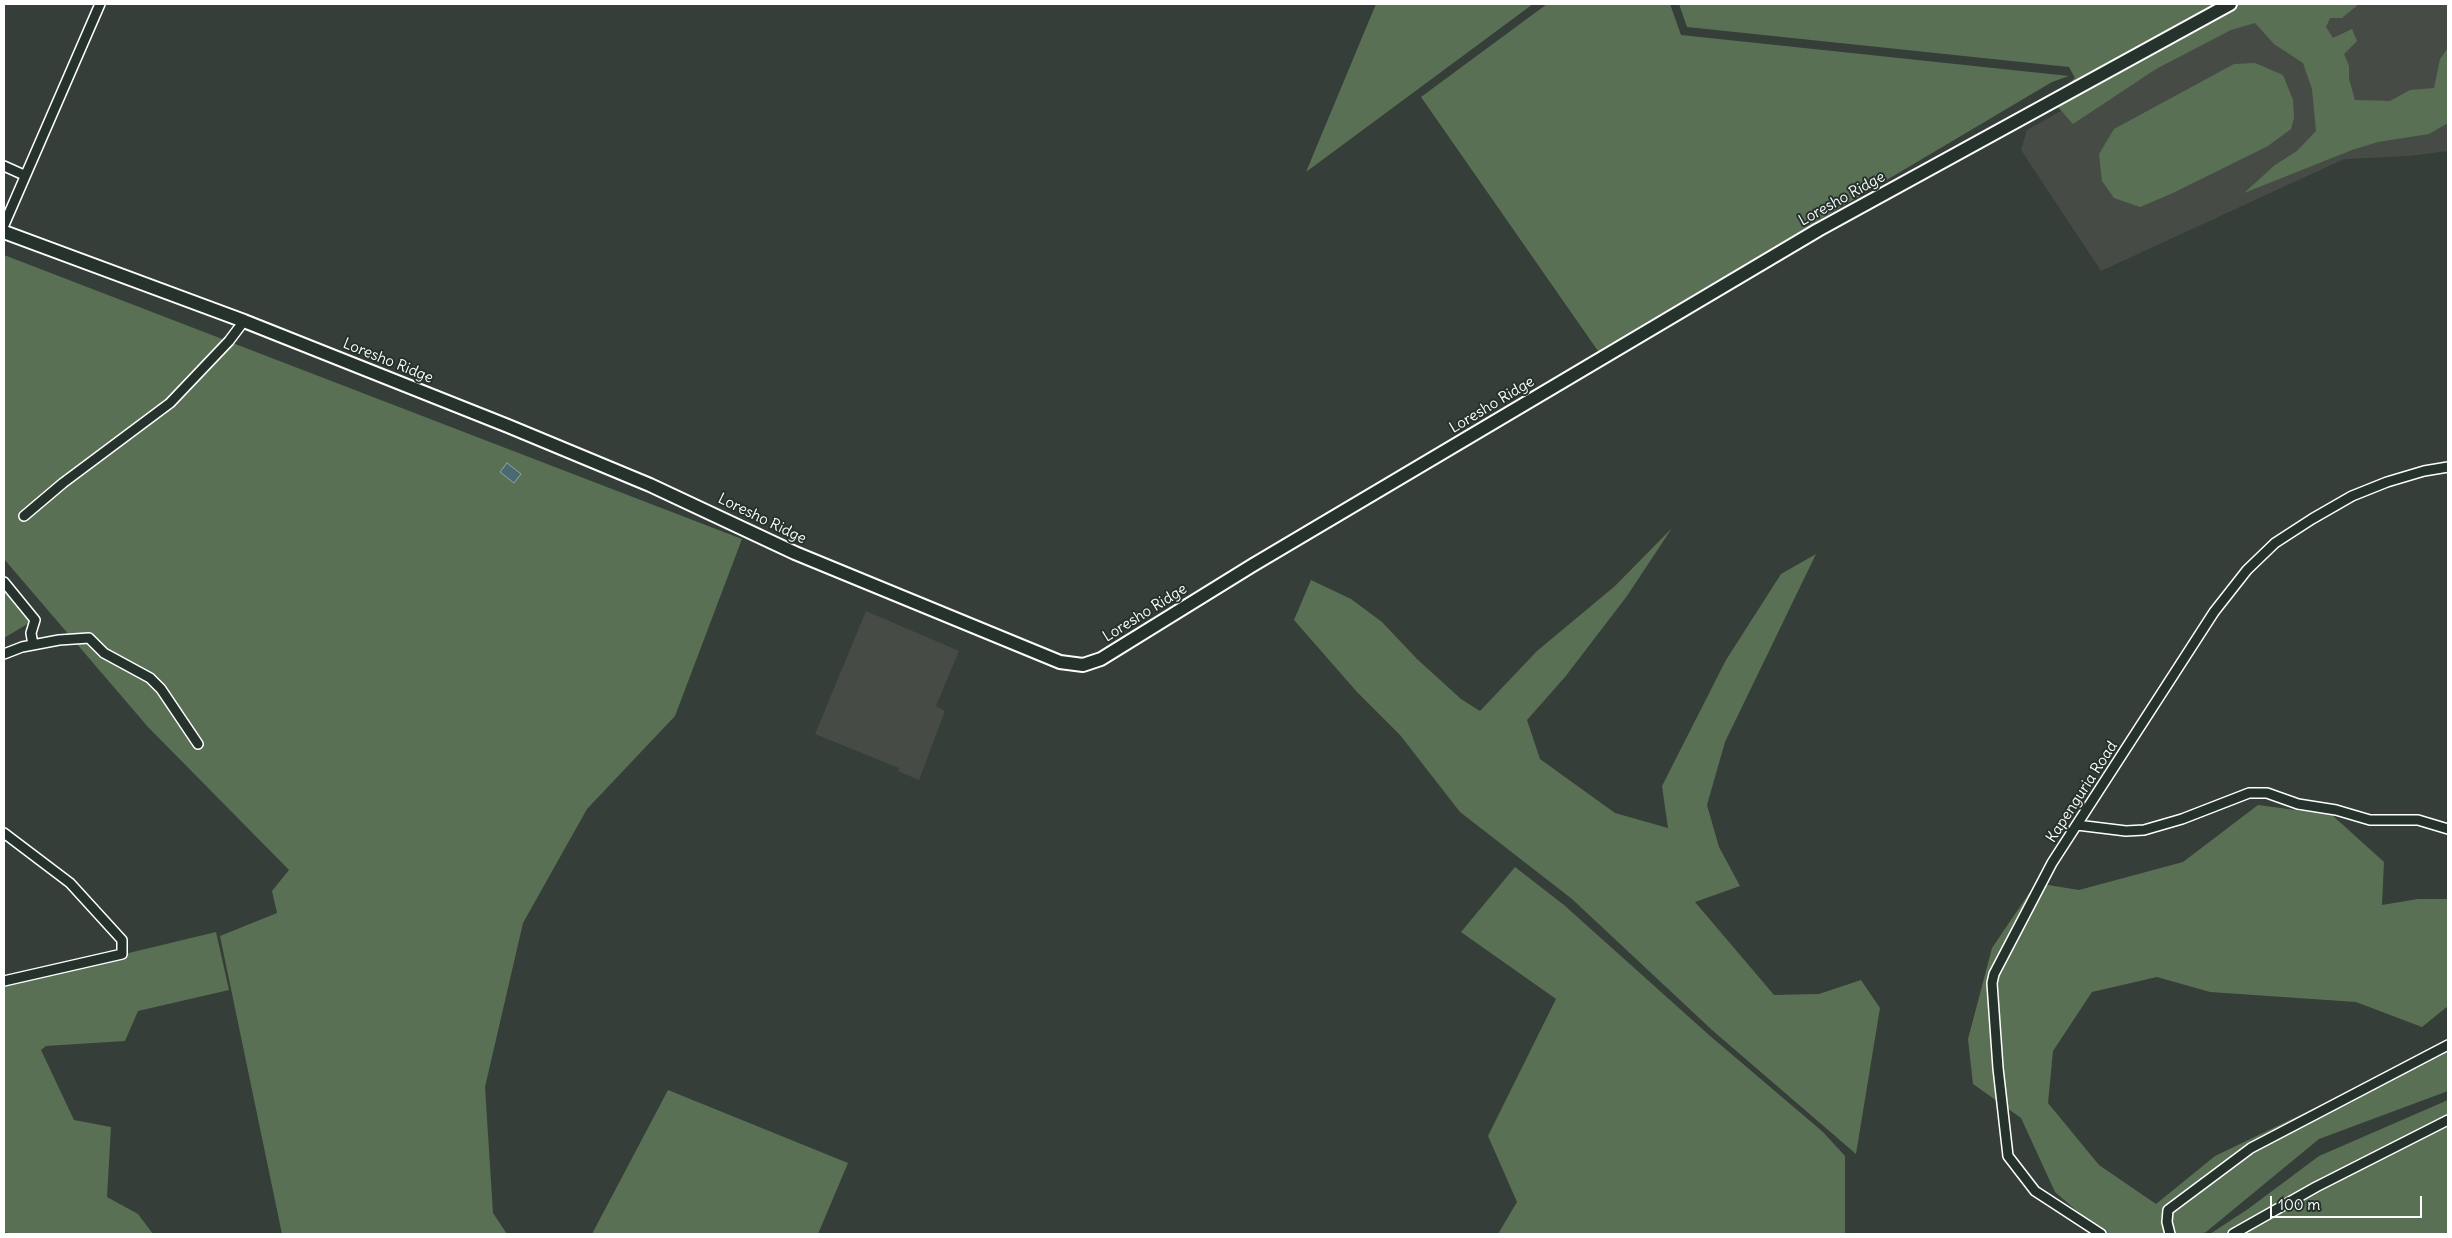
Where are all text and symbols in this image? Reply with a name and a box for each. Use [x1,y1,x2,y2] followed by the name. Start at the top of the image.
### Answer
[1796,168,1888,230] street label: Loresho Ridge
[340,335,436,387] street label: Loresho Ridge
[1446,373,1538,437] street label: Loresho Ridge
[715,490,809,548] street label: Loresho Ridge
[1100,580,1190,646] street label: Loresho Ridge
[2043,738,2121,846] street label: Kapenguria Road
[2272,1186,2424,1218] scale bar
[2278,1195,2320,1214] text: 100 m

